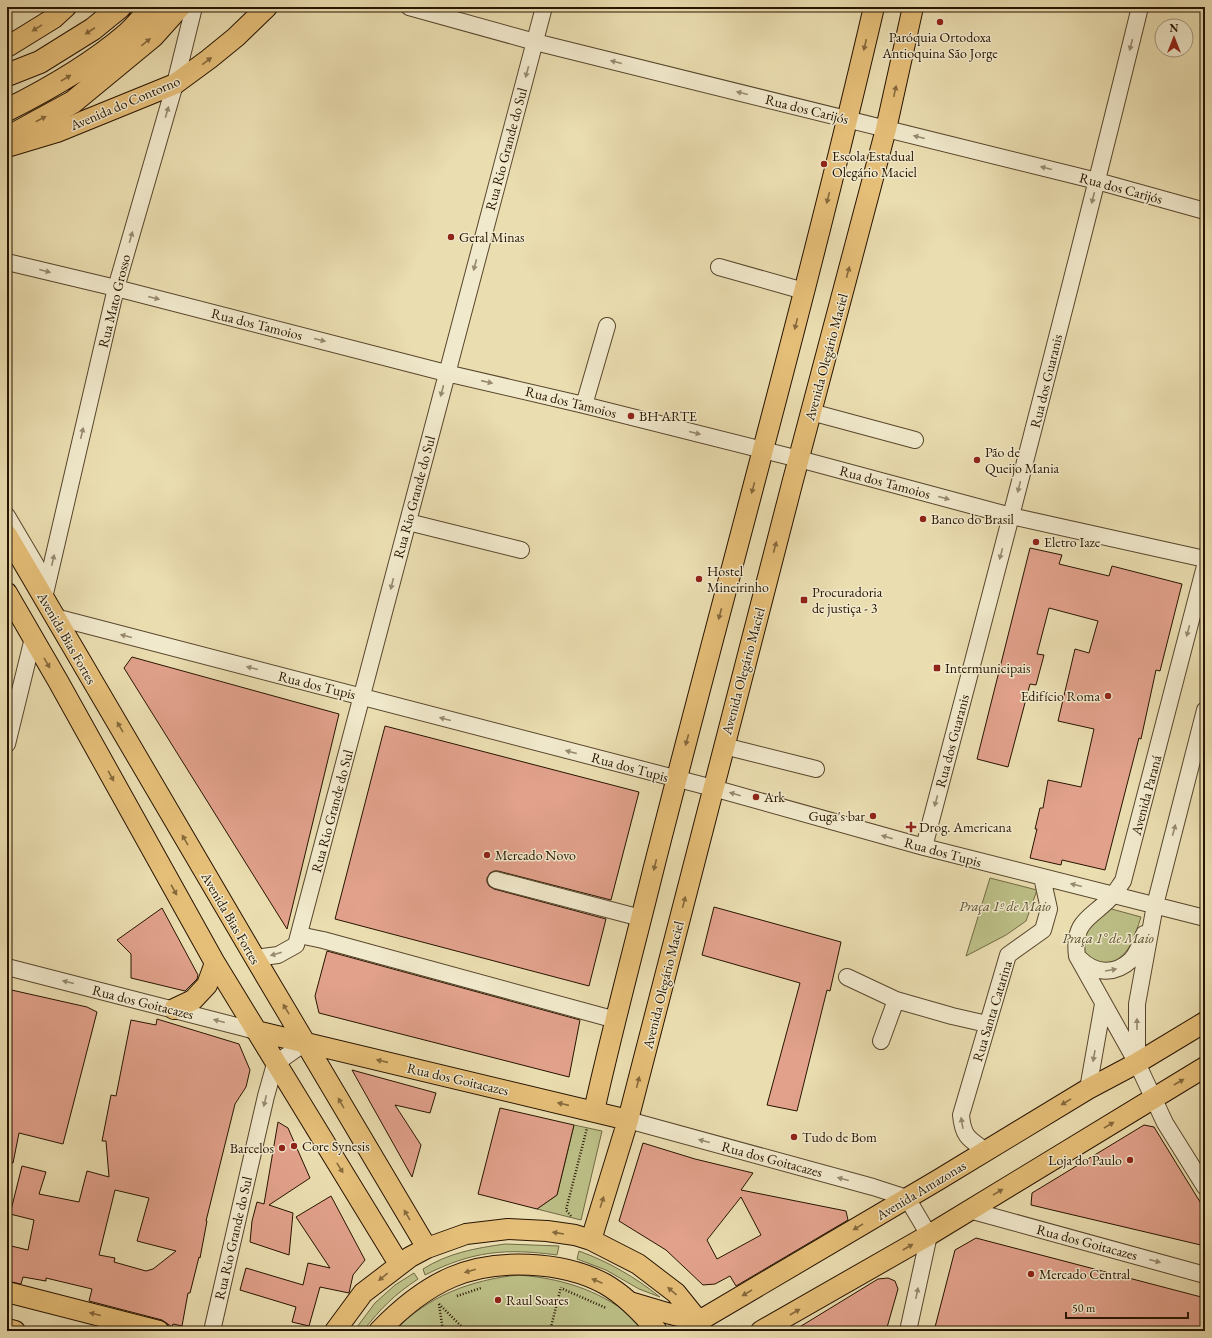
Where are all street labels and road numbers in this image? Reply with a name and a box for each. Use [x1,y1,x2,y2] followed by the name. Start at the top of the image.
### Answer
[66,72,183,135] street label: Avenida do Contorno
[481,85,531,212] street label: Rua Rio Grande do Sul
[763,90,851,128] street label: Rua dos Carijós
[1077,168,1165,208] street label: Rua dos Carijós
[94,252,134,350] street label: Rua Mato Grosso
[800,291,852,424] street label: Avenida Olegário Maciel
[210,304,305,344] street label: Rua dos Tamoios
[1026,332,1066,430] street label: Rua dos Guaranis
[524,382,619,422] street label: Rua dos Tamoios
[389,433,439,560] street label: Rua Rio Grande do Sul
[838,461,933,503] street label: Rua dos Tamoios
[33,588,101,688] street label: Avenida Bias Fortes
[717,605,769,738] street label: Avenida Olegário Maciel
[276,667,358,703] street label: Rua dos Tupis
[931,692,973,790] street label: Rua dos Guaranis
[307,747,357,874] street label: Rua Rio Grande do Sul
[589,748,671,786] street label: Rua dos Tupis
[1126,753,1165,838] street label: Avenida Paraná
[902,833,984,871] street label: Rua dos Tupis
[197,868,265,968] street label: Avenida Bias Fortes
[638,919,688,1052] street label: Avenida Olegário Maciel
[968,958,1016,1064] street label: Rua Santa Catarina
[91,981,196,1023] street label: Rua dos Goitacazes
[405,1059,511,1100] street label: Rua dos Goitacazes
[720,1137,825,1181] street label: Rua dos Goitacazes
[872,1156,970,1224] street label: Avenida Amazonas
[210,1174,256,1301] street label: Rua Rio Grande do Sul
[1035,1220,1140,1264] street label: Rua dos Goitacazes

